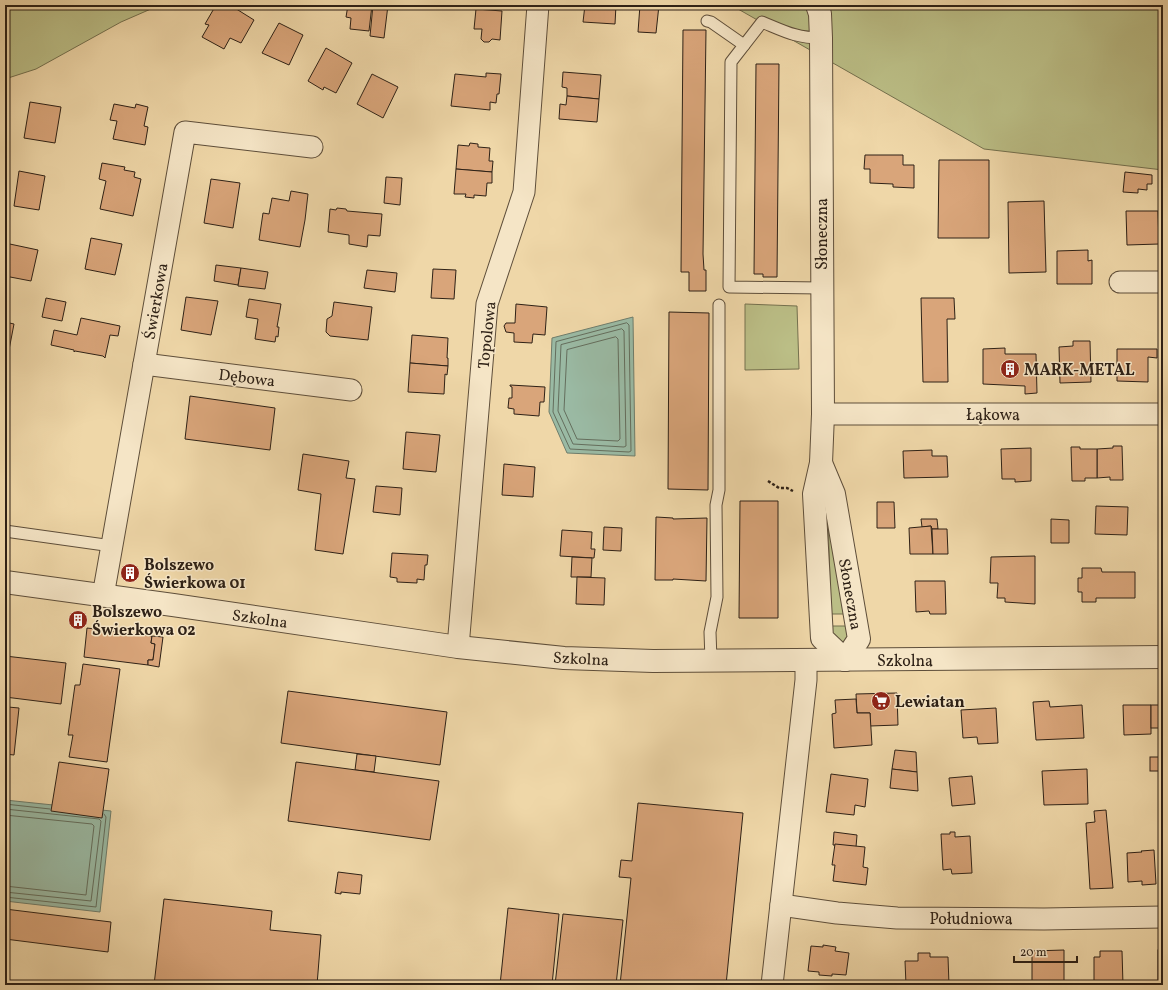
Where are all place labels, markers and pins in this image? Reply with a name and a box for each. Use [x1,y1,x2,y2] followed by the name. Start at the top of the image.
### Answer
[999,358,1021,380] building icon: MARK-METAL
[1024,360,1135,382] place label: MARK-METAL
[144,555,246,595] place label: Bolszewo Świerkowa 01
[119,562,141,584] building icon: Bolszewo Świerkowa 01
[92,602,196,642] place label: Bolszewo Świerkowa 02
[67,609,89,631] building icon: Bolszewo Świerkowa 02
[870,690,892,712] supermarket icon: Lewiatan
[895,692,965,714] place label: Lewiatan

